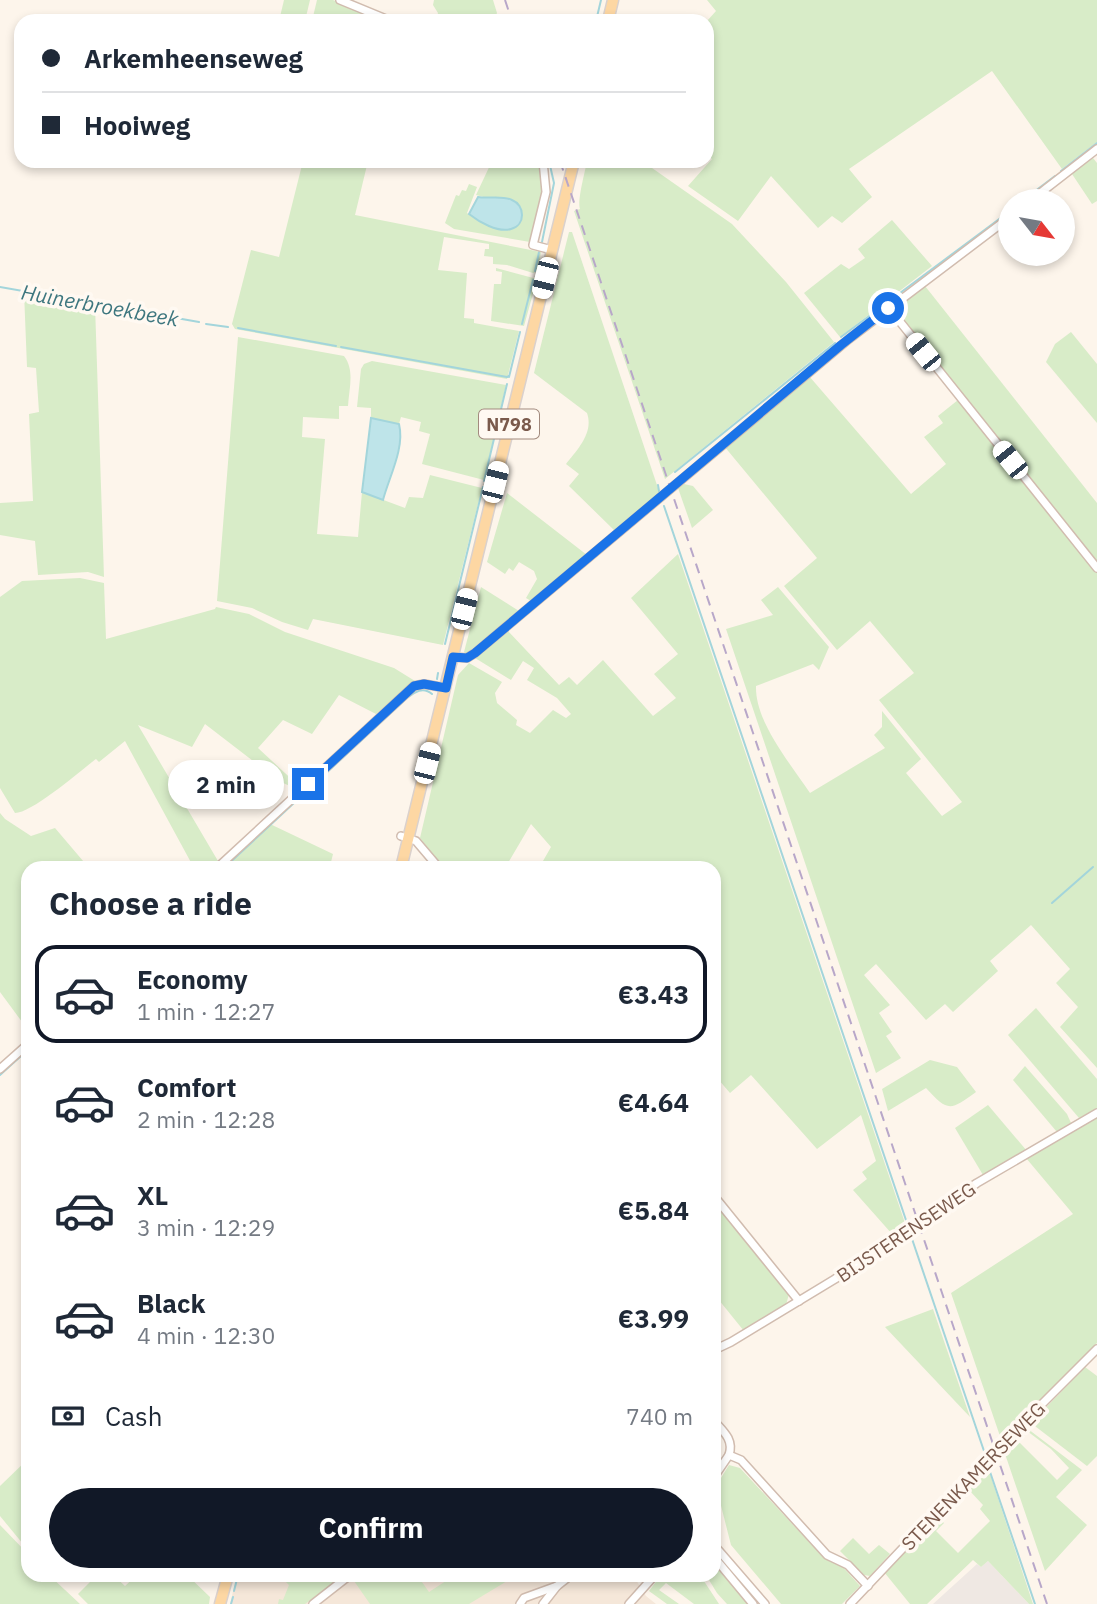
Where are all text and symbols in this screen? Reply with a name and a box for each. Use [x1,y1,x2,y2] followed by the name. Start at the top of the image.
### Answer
[84,41,303,75] text: Arkemheenseweg
[84,108,190,142] text: Hooiweg
[998,189,1074,266] north arrow
[998,189,1075,266] map controls
[530,255,561,301] car
[19,277,182,333] water label: Huinerbroekbeek
[872,292,904,324] route start
[902,329,945,375] car
[479,410,539,438] road number: N798
[989,437,1032,483] car
[480,459,511,505] car
[449,586,480,632] car
[412,740,443,786] car
[168,760,284,808] callout: 2 min
[292,768,324,800] route end
[196,769,256,799] text: 2 min
[49,882,252,924] text: Choose a ride
[137,962,248,996] text: Economy
[53,963,116,1026] icon: car
[618,977,689,1011] text: €3.43
[137,996,275,1026] text: 1 min · 12:27
[137,1070,236,1104] text: Comfort
[53,1071,116,1134] icon: car
[618,1085,689,1119] text: €4.64
[137,1104,275,1134] text: 2 min · 12:28
[832,1177,980,1287] street label: BIJSTERENSEWEG
[137,1178,168,1212] text: XL
[53,1179,116,1242] icon: car
[618,1193,689,1227] text: €5.84
[137,1212,275,1242] text: 3 min · 12:29
[137,1286,205,1320] text: Black
[53,1287,116,1350] icon: car
[618,1301,689,1335] text: €3.99
[137,1320,275,1350] text: 4 min · 12:30
[49,1397,87,1435] icon: cash
[896,1397,1050,1555] street label: STENENKAMERSEWEG
[105,1399,162,1433] text: Cash
[626,1401,693,1431] text: 740 m
[49,1488,693,1568] button: Confirm

